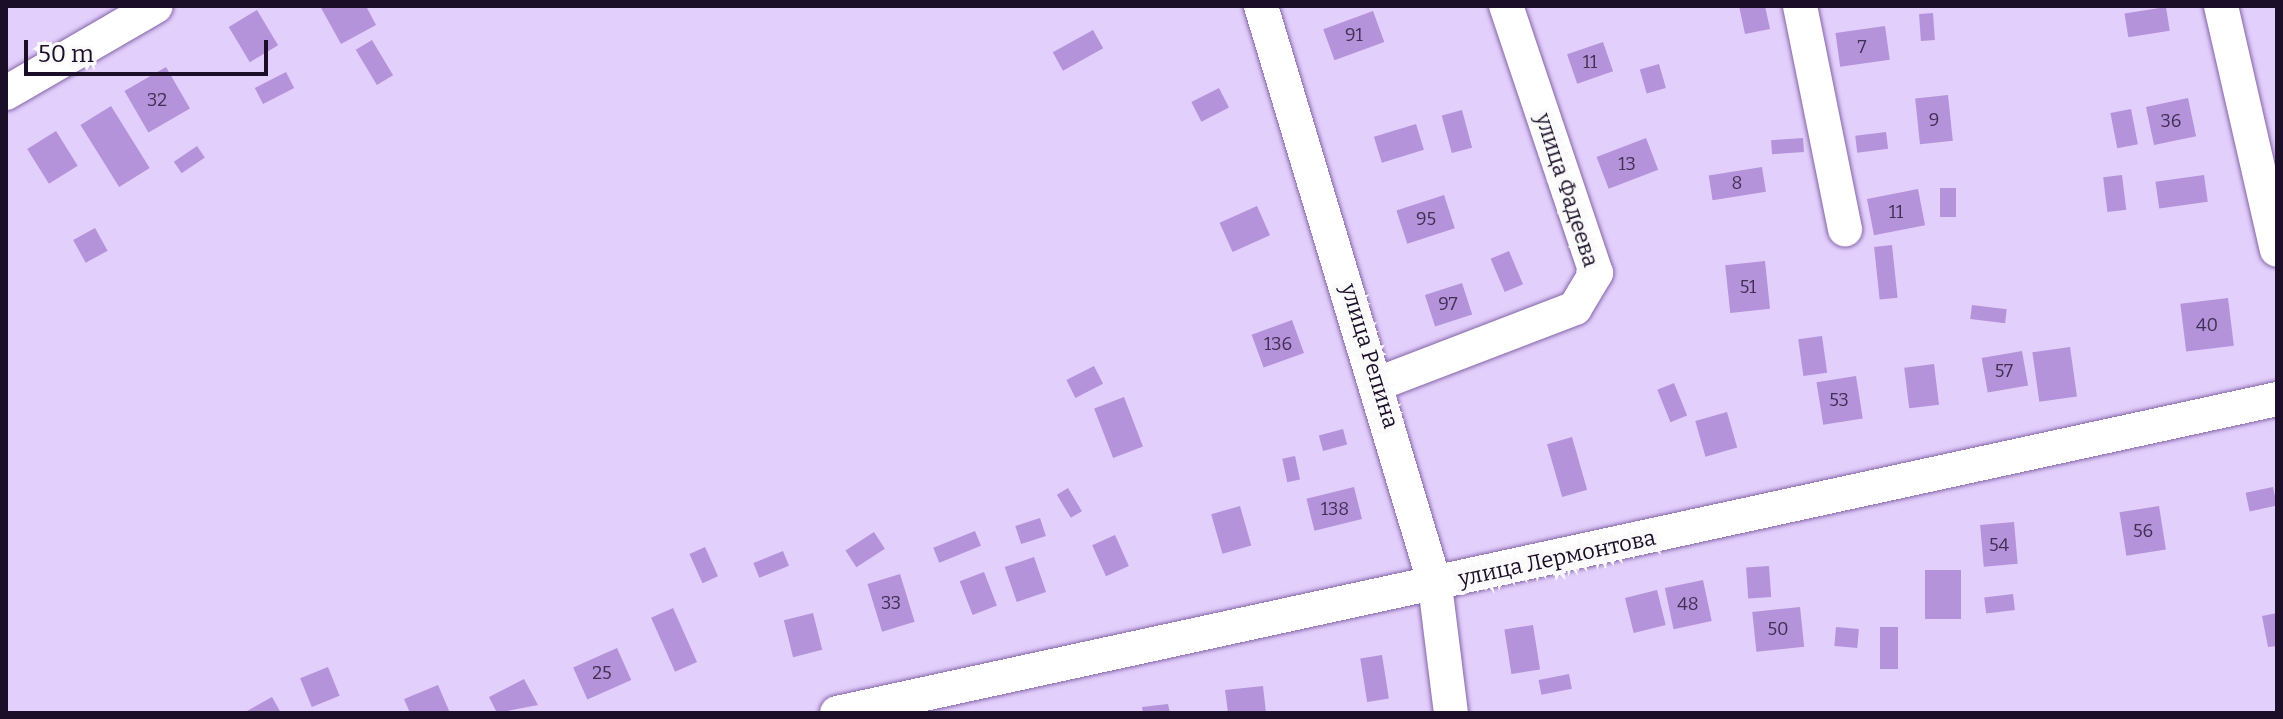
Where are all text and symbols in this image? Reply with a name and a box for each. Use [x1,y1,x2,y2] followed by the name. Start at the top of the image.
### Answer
[28,24,272,74] scale bar
[1345,24,1363,46] house number: 91
[1857,36,1867,58] house number: 7
[38,40,94,68] text: 50 m
[1583,51,1597,73] house number: 11
[147,89,167,111] house number: 32
[1929,109,1939,131] house number: 9
[1530,110,1604,270] street label: улица Фадеева
[2161,110,2181,132] house number: 36
[1618,153,1636,175] house number: 13
[1732,172,1742,194] house number: 8
[1889,201,1903,223] house number: 11
[1416,208,1436,230] house number: 95
[1740,276,1756,298] house number: 51
[1336,281,1404,431] street label: улица Репина
[1438,293,1458,315] house number: 97
[2196,314,2218,336] house number: 40
[1264,333,1292,355] house number: 136
[1995,360,2013,382] house number: 57
[1829,389,1849,411] house number: 53
[1321,498,1349,520] house number: 138
[2133,520,2153,542] house number: 56
[1456,524,1658,592] street label: улица Лермонтова
[1989,534,2009,556] house number: 54
[881,592,901,614] house number: 33
[1677,593,1699,615] house number: 48
[1767,618,1789,640] house number: 50
[592,662,612,684] house number: 25

